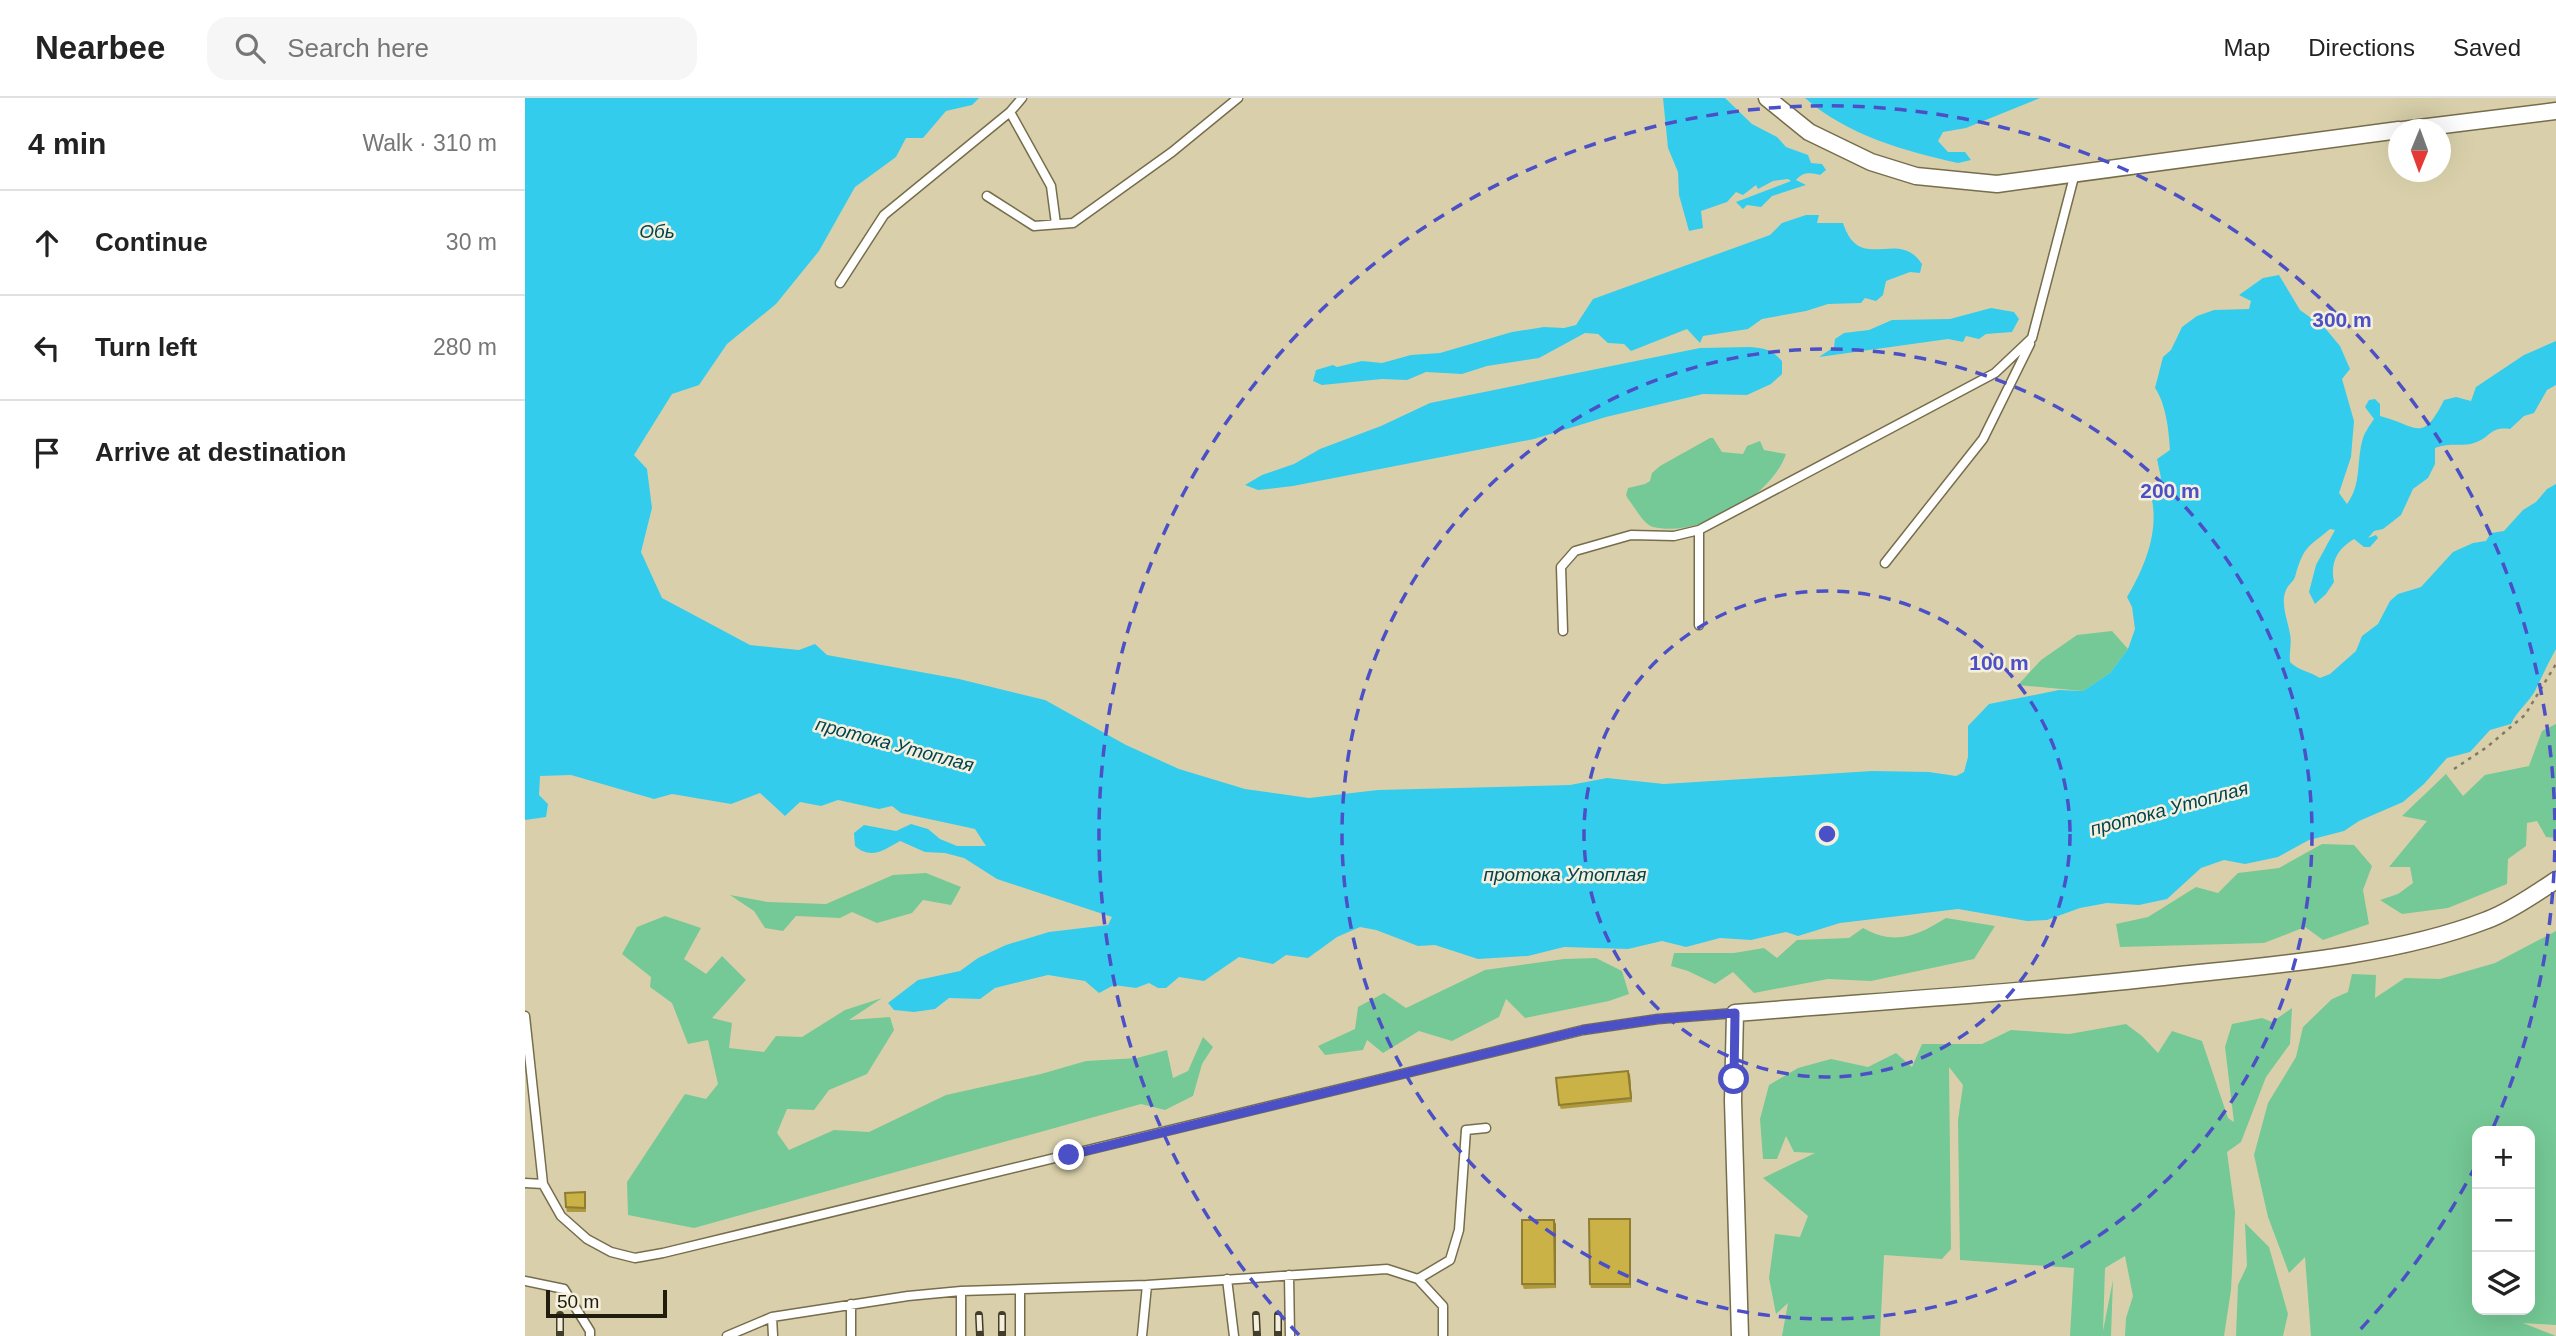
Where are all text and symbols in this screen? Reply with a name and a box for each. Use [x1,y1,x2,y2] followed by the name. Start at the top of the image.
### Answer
[207,17,697,80] search box
[35,29,165,66] text: Nearbee
[231,29,269,67] icon: search
[287,33,429,63] text: Search here
[2224,34,2270,61] text: Map
[2308,34,2415,61] text: Directions
[2453,34,2521,61] text: Saved
[2388,119,2451,182] north arrow
[28,127,106,160] text: 4 min
[362,130,497,156] text: Walk · 310 m
[639,221,675,242] water label: Обь
[28,224,66,262] icon: ahead
[95,227,208,257] text: Continue
[446,229,497,255] text: 30 m
[2312,308,2372,331] text: 300 m
[28,329,66,367] icon: left
[95,332,197,362] text: Turn left
[433,334,497,360] text: 280 m
[28,434,66,472] icon: arrive
[95,437,346,467] text: Arrive at destination
[2140,479,2200,502] text: 200 m
[1969,651,2029,674] text: 100 m
[814,713,976,776] water label: протока Утоплая
[2088,777,2250,840] water label: протока Утоплая
[1815,822,1839,846] centre of rings
[1484,864,1646,885] water label: протока Утоплая
[1718,1063,1749,1094] route start
[2472,1126,2535,1315] map controls
[2472,1126,2535,1189] button: +
[1053,1139,1084,1170] route end
[2472,1189,2535,1252] button: −
[2472,1252,2535,1315] button: layers
[546,1287,667,1319] scale bar
[557,1291,599,1312] text: 50 m

